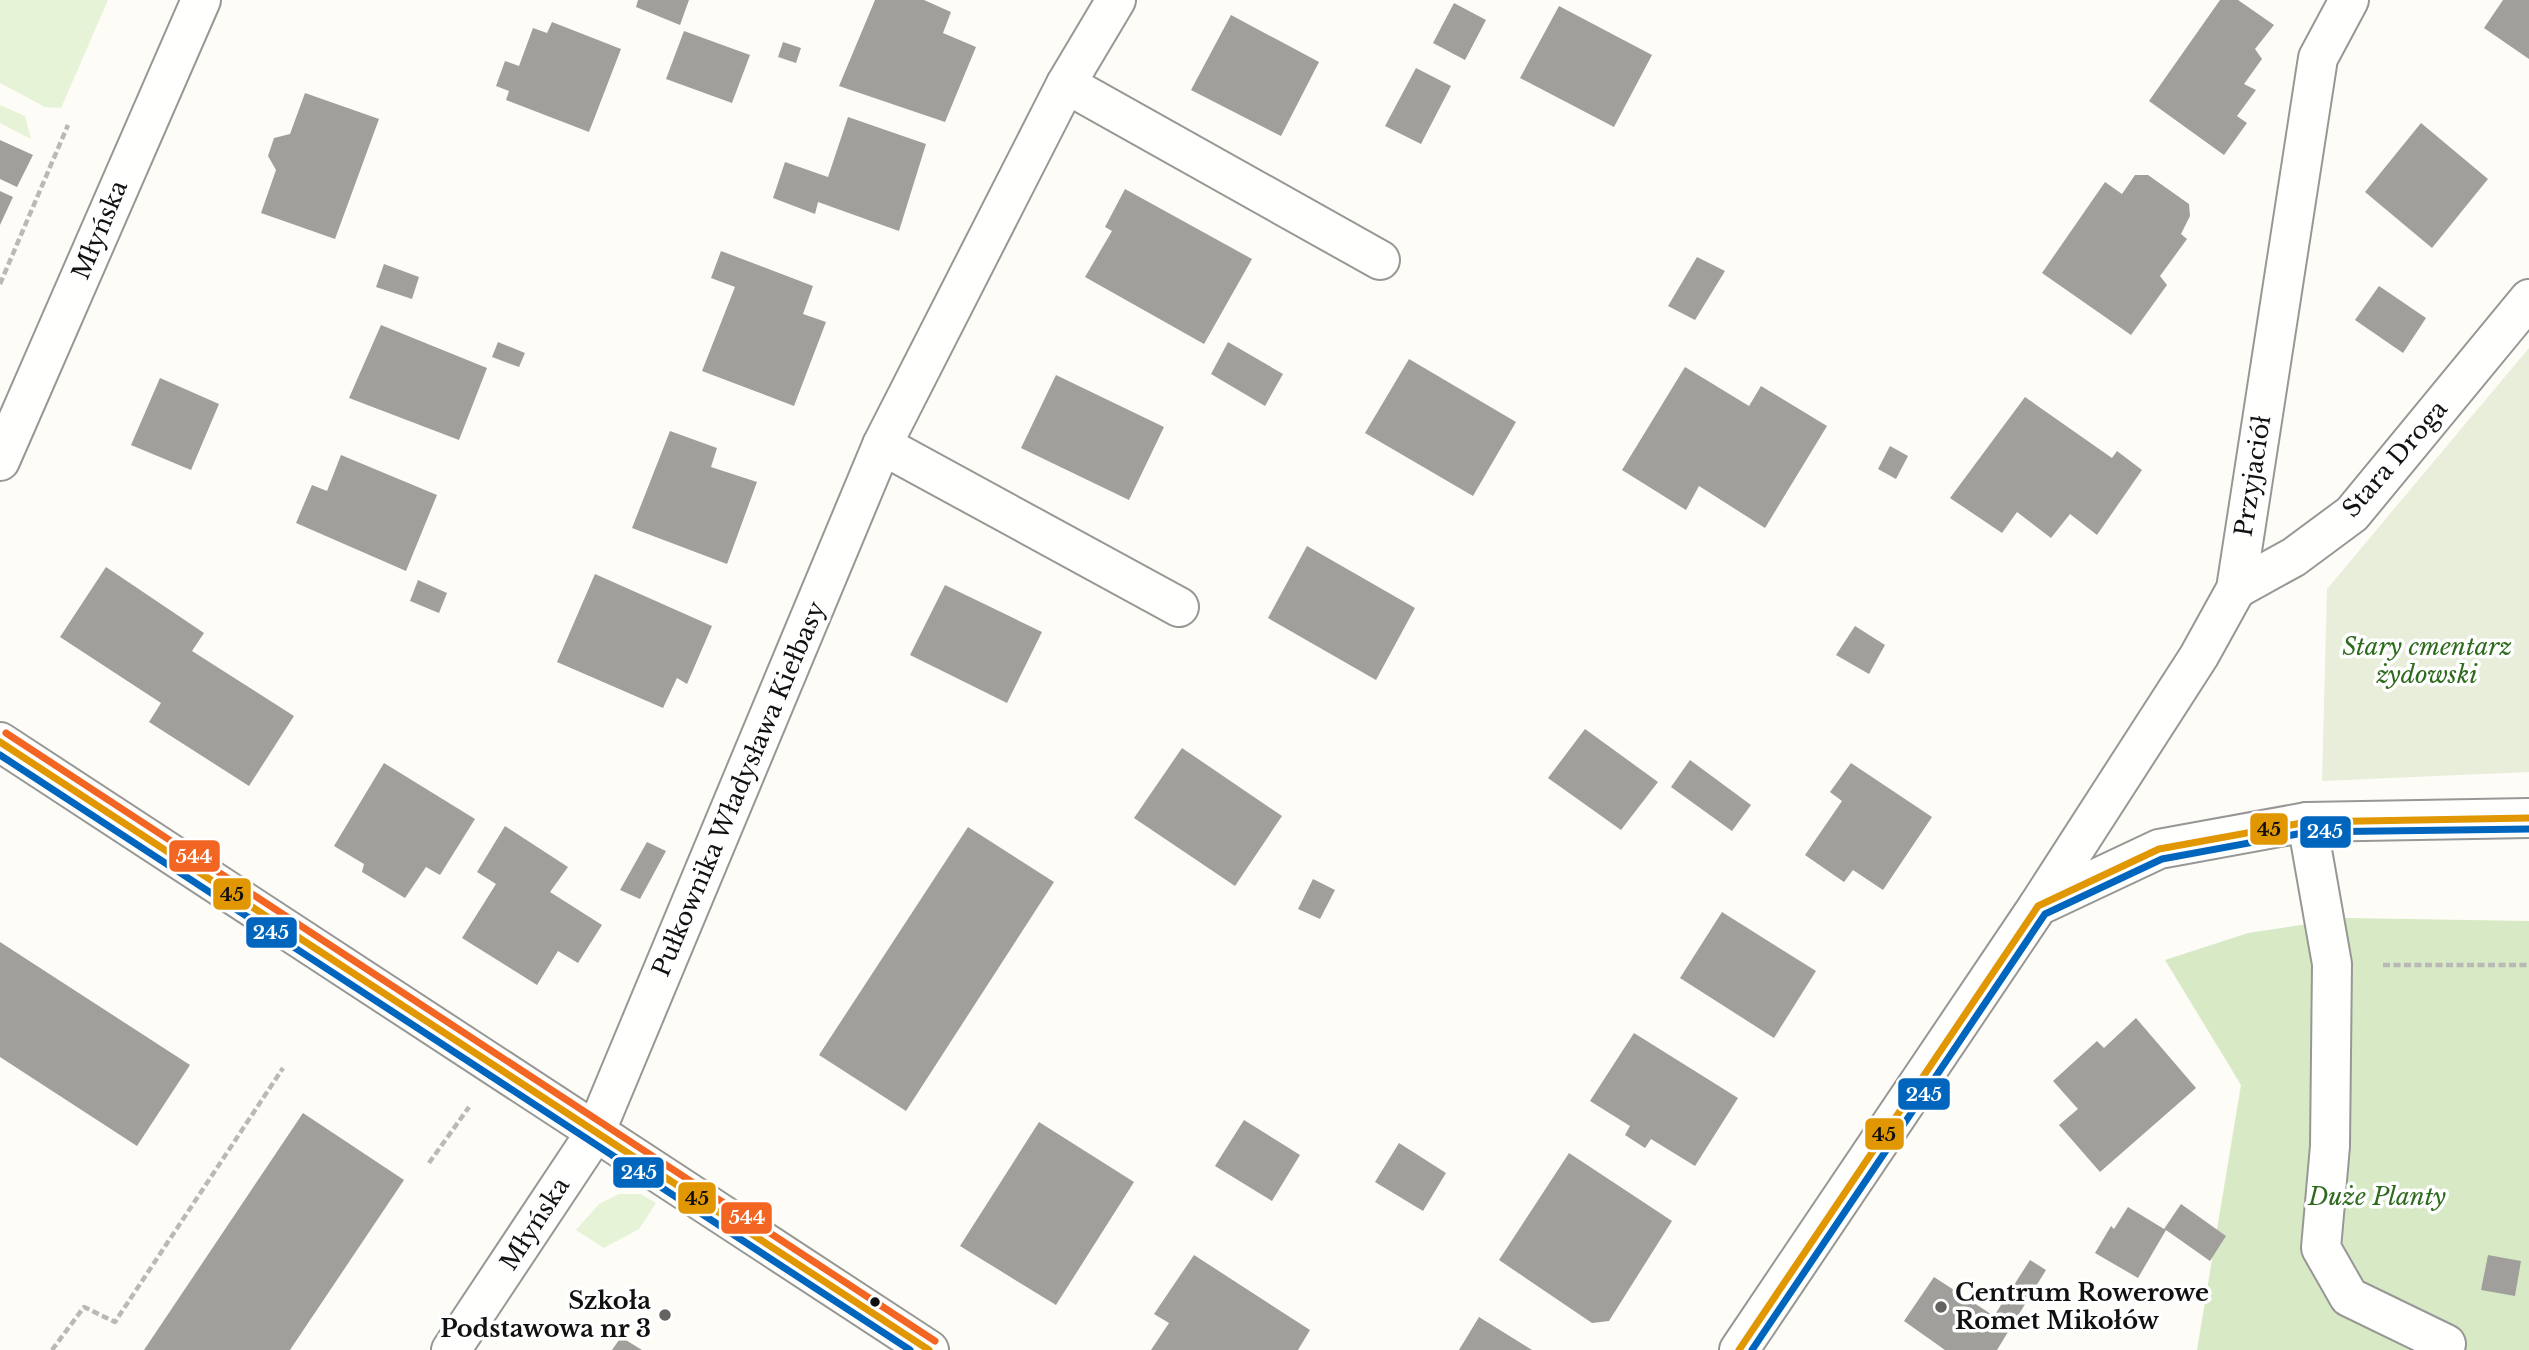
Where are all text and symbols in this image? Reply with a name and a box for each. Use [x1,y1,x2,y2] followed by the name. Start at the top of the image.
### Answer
[66,175,134,284] street label: Młyńska
[2336,394,2454,523] street label: Stara Droga
[2229,413,2276,538] street label: Przyjaciół
[646,596,831,981] street label: Pułkownika Władysława Kiełbasy
[2342,632,2512,689] park label: Stary cmentarz żydowski
[2249,812,2289,846] line badge: 45
[2299,815,2352,849] line badge: 245
[2257,818,2281,841] text: 45
[2307,820,2343,843] text: 245
[168,839,221,873] line badge: 544
[176,845,212,868] text: 544
[212,877,252,911] line badge: 45
[220,883,244,906] text: 45
[245,916,298,949] line badge: 245
[253,921,289,944] text: 245
[1897,1077,1951,1111] line badge: 245
[1906,1083,1942,1106] text: 245
[1864,1117,1905,1151] line badge: 45
[1872,1123,1896,1146] text: 45
[612,1156,665,1189] line badge: 245
[621,1161,657,1184] text: 245
[494,1171,576,1276] street label: Młyńska
[677,1181,717,1215] line badge: 45
[2307,1182,2446,1211] park label: Duże Planty
[685,1187,709,1210] text: 45
[720,1201,773,1235] line badge: 544
[729,1206,765,1229] text: 544
[1955,1278,2209,1335] place label: Centrum Rowerowe Romet Mikołów
[440,1286,651,1343] place label: Szkoła Podstawowa nr 3
[868,1295,882,1309] unlabelled marker
[1933,1299,1949,1315] marker: Centrum Rowerowe Romet Mikołów
[657,1307,673,1323] marker: Szkoła Podstawowa nr 3

